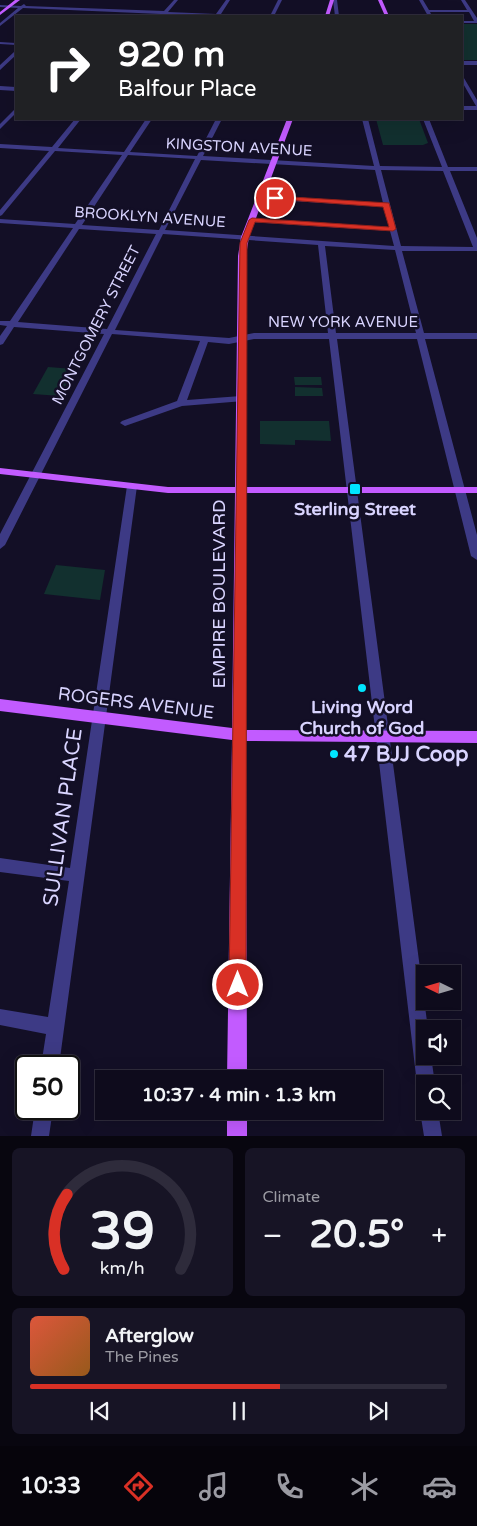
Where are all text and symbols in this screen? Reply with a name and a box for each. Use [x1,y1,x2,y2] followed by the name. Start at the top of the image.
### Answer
[118,34,225,76] text: 920 m
[35,35,100,100] icon: right
[118,76,256,102] text: Balfour Place
[165,134,313,160] street label: KINGSTON AVENUE
[254,177,296,219] pin
[261,184,289,212] icon: arrive
[74,203,226,231] street label: BROOKLYN AVENUE
[48,242,144,408] street label: MONTGOMERY STREET
[268,313,418,331] street label: NEW YORK AVENUE
[348,482,362,496] marker: Sterling Street
[294,498,416,520] place label: Sterling Street
[208,499,230,689] street label: EMPIRE BOULEVARD
[57,682,215,724] street label: ROGERS AVENUE
[356,682,368,694] marker: Living Word Church of God
[300,696,424,739] place label: Living Word Church of God
[38,726,88,908] street label: SULLIVAN PLACE
[344,742,468,767] place label: 47 BJJ Coop
[328,748,340,760] marker: 47 BJJ Coop
[211,958,263,1010] position arrow
[416,965,461,1010] north arrow
[416,965,461,1120] map controls
[416,1020,461,1065] button: sound
[15,1055,80,1120] speed limit sign: 50
[416,1075,461,1120] button: search
[142,1084,336,1106] text: 10:37 · 4 min · 1.3 km
[263,1187,320,1207] text: Climate
[90,1200,155,1263] text: 39
[309,1212,404,1258] text: 20.5°
[263,1219,282,1253] text: −
[431,1219,447,1253] text: +
[100,1258,145,1279] text: km/h
[105,1325,194,1347] text: Afterglow
[105,1347,179,1367] text: The Pines
[86,1397,114,1425] icon: previous
[225,1397,253,1425] icon: pause
[364,1397,392,1425] icon: next
[121,1469,156,1504] icon: directions
[196,1469,231,1504] icon: music
[272,1469,307,1504] icon: phone
[347,1469,382,1504] icon: climate
[422,1469,457,1504] icon: car
[20,1473,81,1499] text: 10:33

